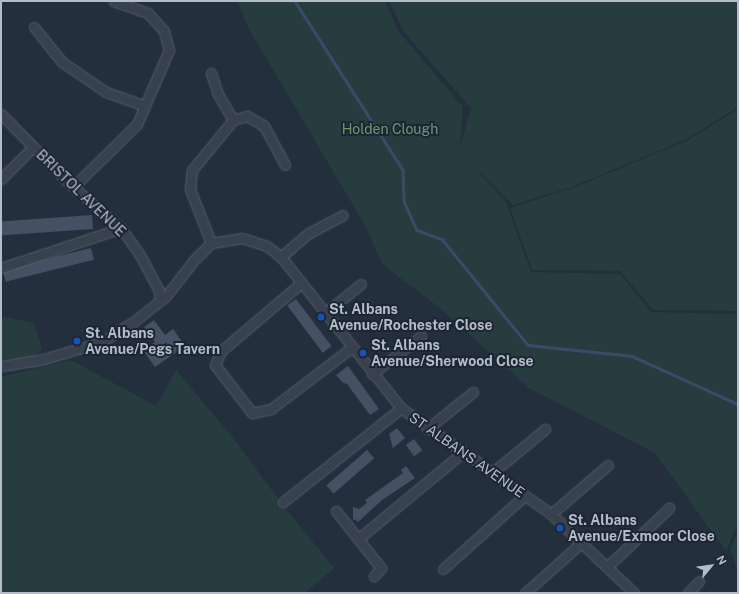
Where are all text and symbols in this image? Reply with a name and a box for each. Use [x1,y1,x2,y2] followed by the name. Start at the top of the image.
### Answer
[342,121,438,137] park label: Holden Clough
[33,146,129,240] street label: BRISTOL AVENUE
[329,301,493,334] place label: St. Albans Avenue/Rochester Close
[316,312,326,322] marker: St. Albans Avenue/Rochester Close
[85,325,220,358] place label: St. Albans Avenue/Pegs Tavern
[72,336,82,346] marker: St. Albans Avenue/Pegs Tavern
[371,337,534,370] place label: St. Albans Avenue/Sherwood Close
[358,348,368,358] marker: St. Albans Avenue/Sherwood Close
[406,409,528,501] street label: ST ALBANS AVENUE
[568,512,715,544] place label: St. Albans Avenue/Exmoor Close
[555,523,565,533] marker: St. Albans Avenue/Exmoor Close
[691,546,731,586] north arrow
[714,554,729,567] text: N

